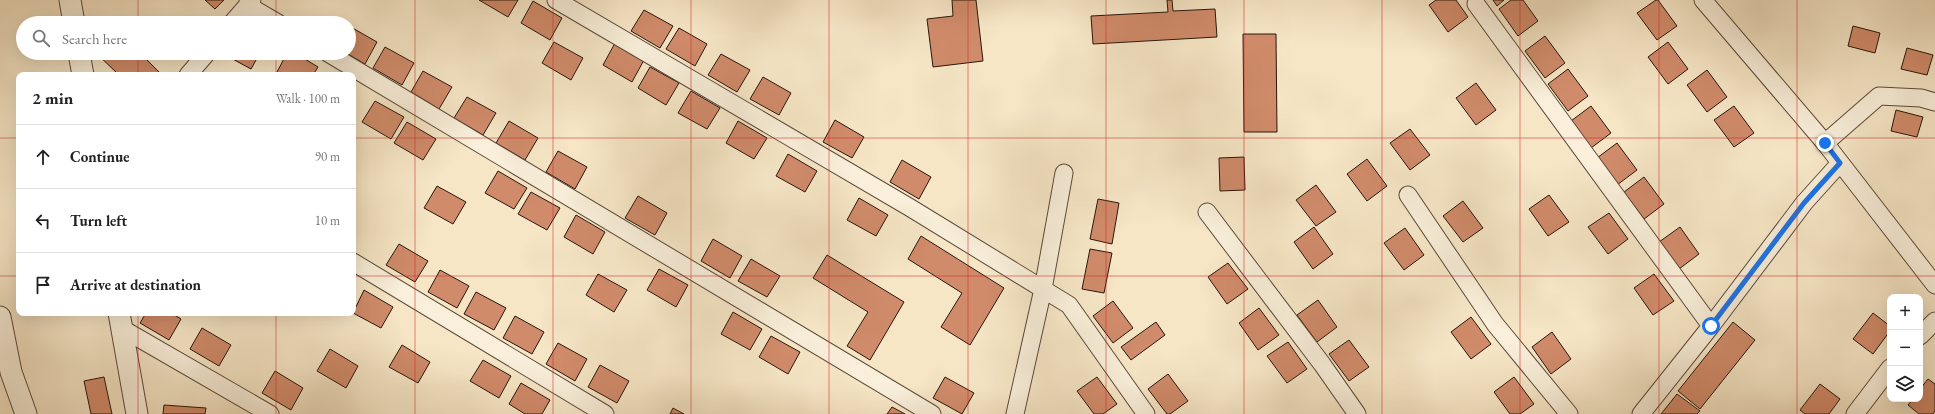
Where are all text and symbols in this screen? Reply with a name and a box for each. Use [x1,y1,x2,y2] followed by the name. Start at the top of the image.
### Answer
[16,16,356,60] search box
[30,27,52,49] icon: search
[62,29,127,48] text: Search here
[32,87,73,109] text: 2 min
[276,90,340,107] text: Walk · 100 m
[1816,134,1834,152] route end
[32,146,54,168] icon: ahead
[70,147,130,166] text: Continue
[315,148,340,165] text: 90 m
[32,210,54,232] icon: left
[70,211,127,230] text: Turn left
[315,212,340,229] text: 10 m
[32,274,54,296] icon: arrive
[70,275,201,294] text: Arrive at destination
[1887,294,1923,402] map controls
[1887,294,1923,330] button: +
[1702,317,1720,335] route start
[1887,330,1923,366] button: −
[1887,366,1923,402] button: layers

